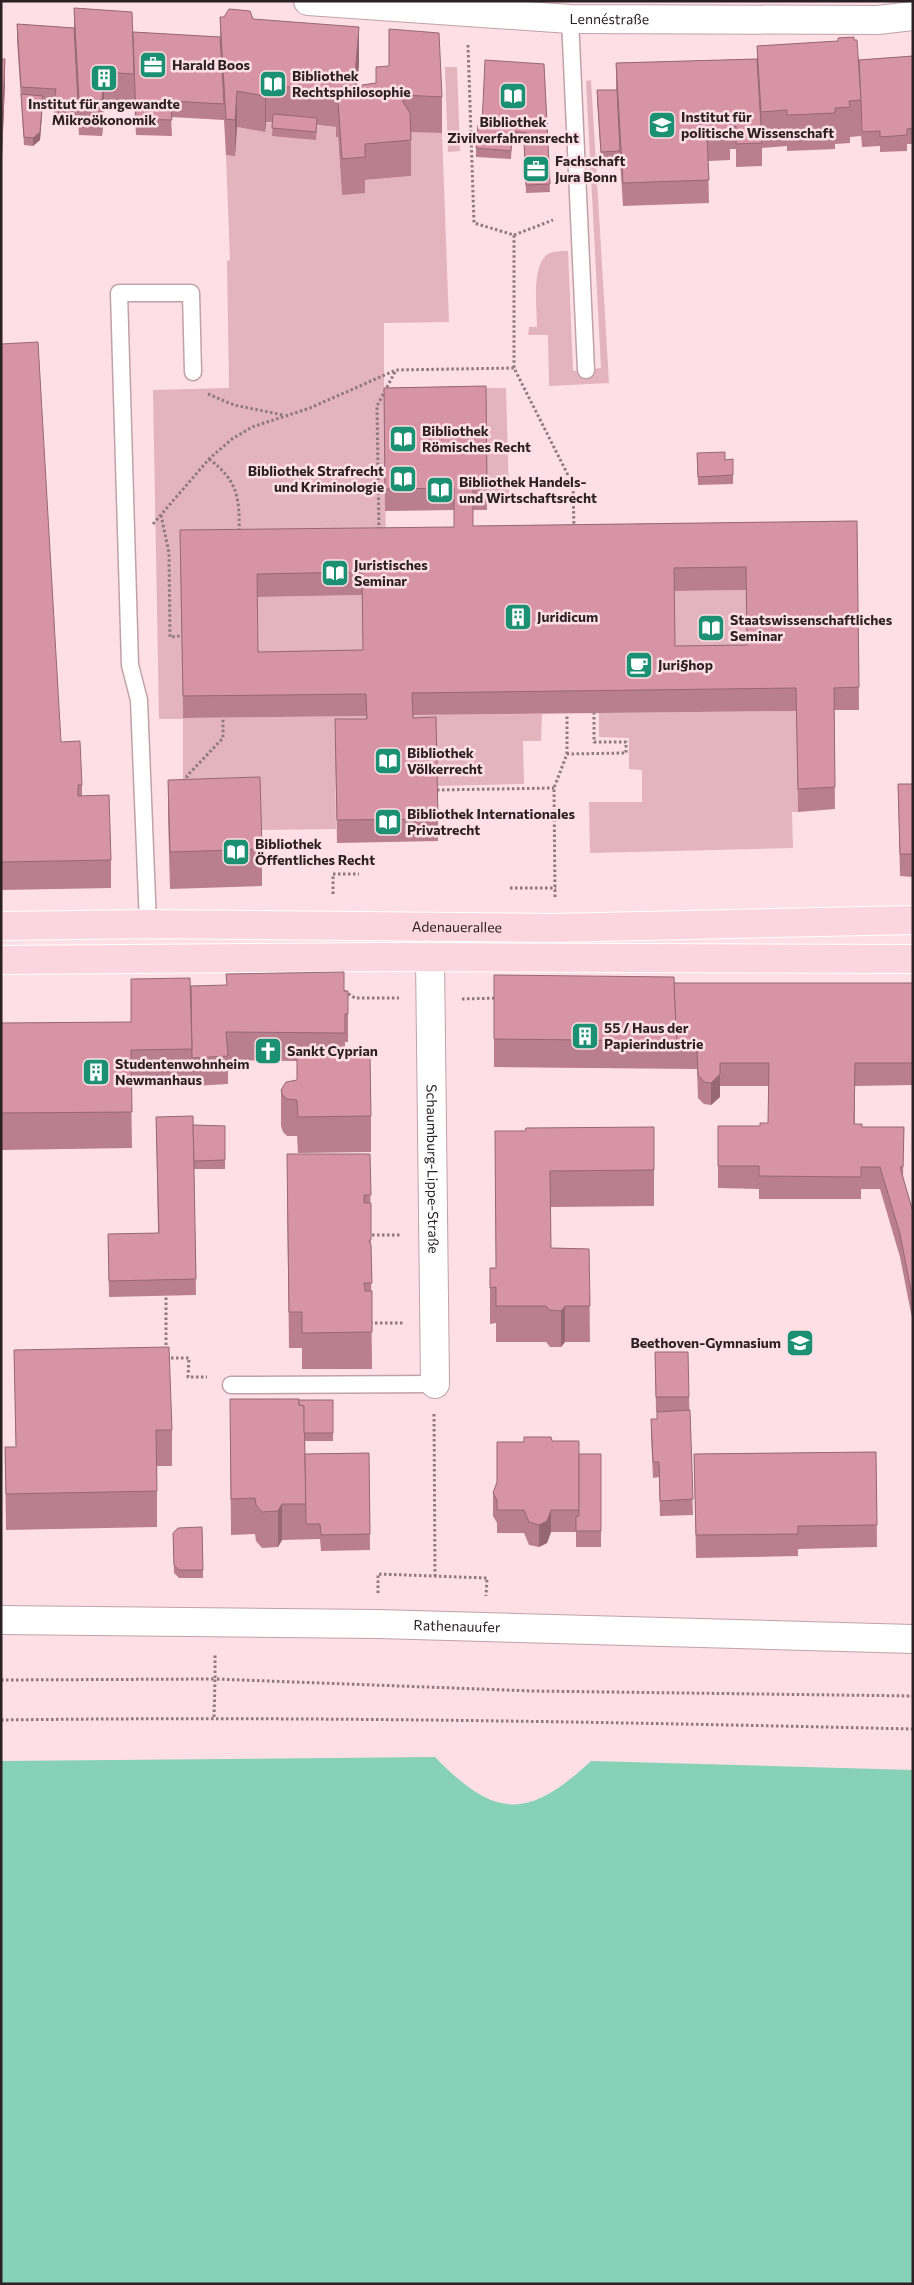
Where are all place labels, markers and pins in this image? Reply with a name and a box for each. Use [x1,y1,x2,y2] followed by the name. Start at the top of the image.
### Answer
[138,50,168,80] office icon: Harald Boos
[172,56,250,73] place label: Harald Boos
[89,63,119,93] building icon: Institut für angewandte Mikroökonomik
[292,67,411,100] place label: Bibliothek Rechtsphilosophie
[258,69,288,99] library icon: Bibliothek Rechtsphilosophie
[498,81,528,111] library icon: Bibliothek Zivilverfahrensrecht
[28,95,180,128] place label: Institut für angewandte Mikroökonomik
[681,108,834,141] place label: Institut für politische Wissenschaft
[647,110,677,140] school or university icon: Institut für politische Wissenschaft
[447,113,579,146] place label: Bibliothek Zivilverfahrensrecht
[555,152,626,185] place label: Fachschaft Jura Bonn
[521,154,551,184] office icon: Fachschaft Jura Bonn
[422,422,531,455] place label: Bibliothek Römisches Recht
[388,424,418,454] library icon: Bibliothek Römisches Recht
[248,462,384,495] place label: Bibliothek Strafrecht und Kriminologie
[388,464,418,494] library icon: Bibliothek Strafrecht und Kriminologie
[459,473,597,506] place label: Bibliothek Handels- und Wirtschaftsrecht
[425,475,455,505] library icon: Bibliothek Handels- und Wirtschaftsrecht
[354,556,428,589] place label: Juristisches Seminar
[320,558,350,588] library icon: Juristisches Seminar
[503,602,533,632] building icon: Juridicum
[537,608,598,625] place label: Juridicum
[730,611,893,644] place label: Staatswissenschaftliches Seminar
[696,613,726,643] library icon: Staatswissenschaftliches Seminar
[624,650,654,680] cafe icon: Juri§hop
[658,656,713,673] place label: Juri§hop
[407,744,483,777] place label: Bibliothek Völkerrecht
[373,746,403,776] library icon: Bibliothek Völkerrecht
[407,805,575,838] place label: Bibliothek Internationales Privatrecht
[373,807,403,837] library icon: Bibliothek Internationales Privatrecht
[255,835,375,868] place label: Bibliothek Öffentliches Recht
[221,837,251,867] library icon: Bibliothek Öffentliches Recht
[604,1019,703,1052] place label: 55 / Haus der Papierindustrie
[570,1021,600,1051] building icon: 55 / Haus der Papierindustrie
[253,1036,283,1066] church icon: Sankt Cyprian
[287,1042,378,1059] place label: Sankt Cyprian
[115,1055,249,1088] place label: Studentenwohnheim Newmanhaus
[81,1057,111,1087] building icon: Studentenwohnheim Newmanhaus
[785,1328,815,1358] school or university icon: Beethoven-Gymnasium
[630,1334,781,1351] place label: Beethoven-Gymnasium

